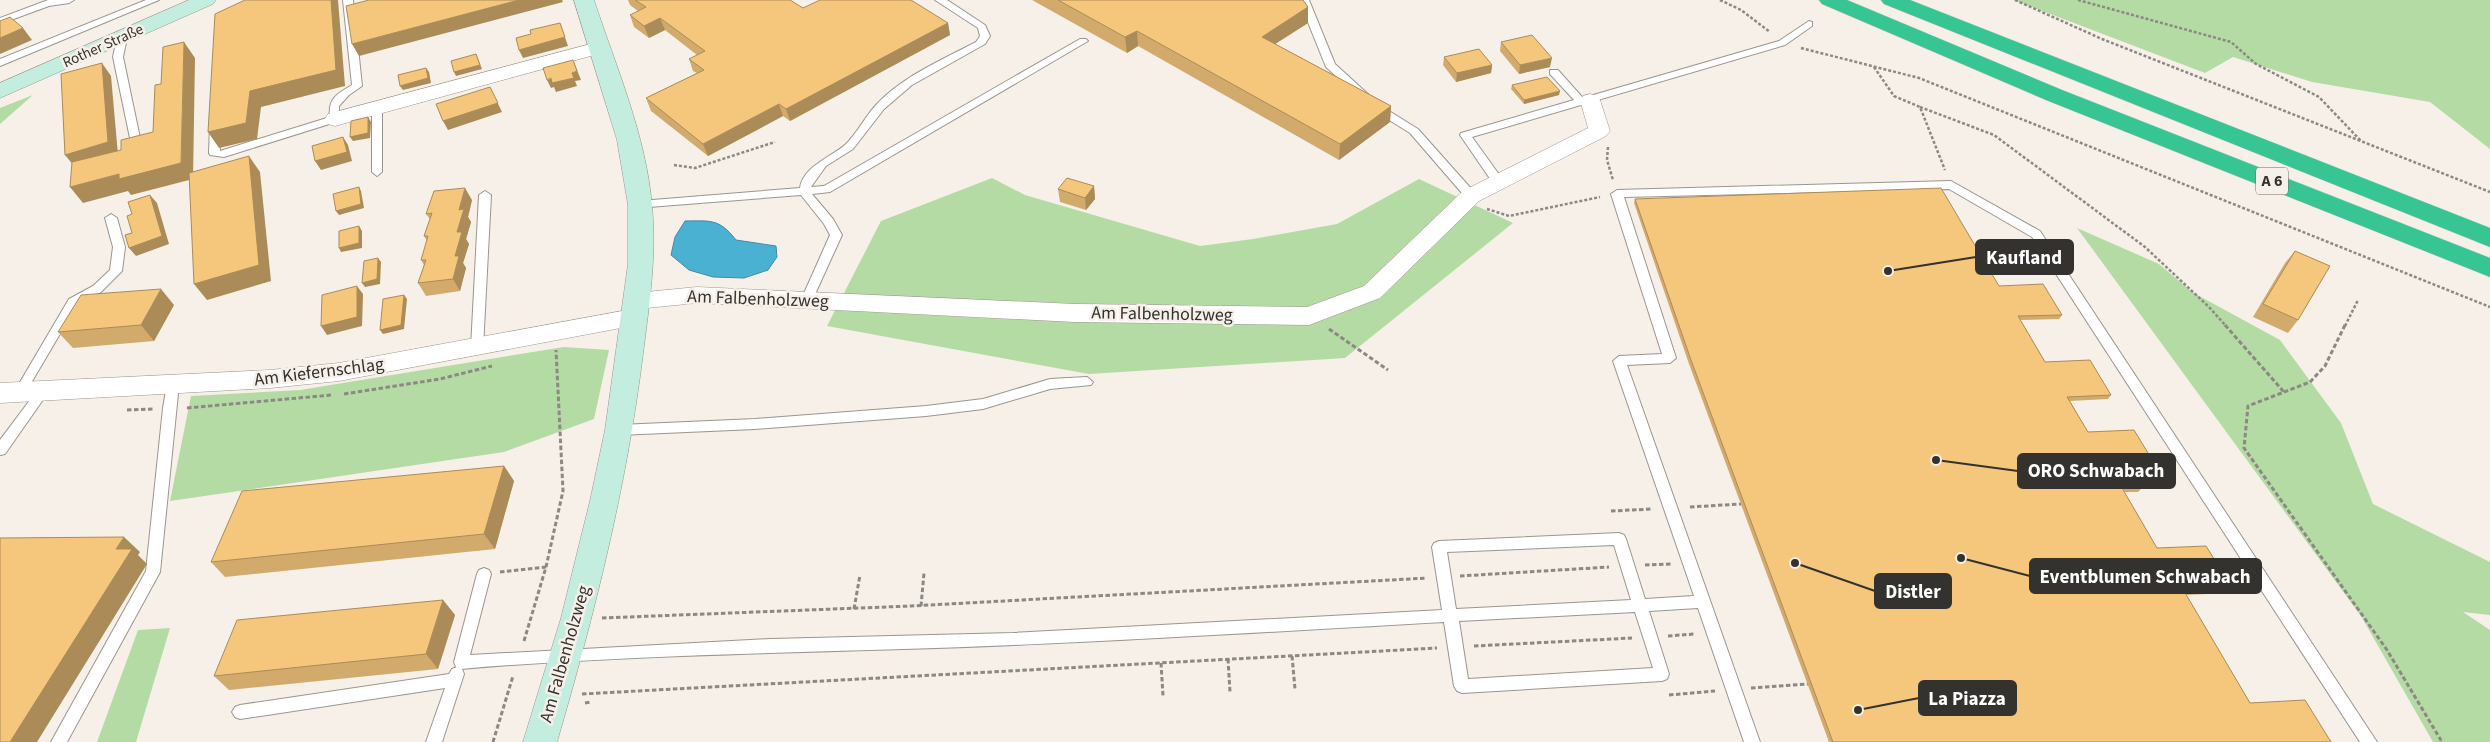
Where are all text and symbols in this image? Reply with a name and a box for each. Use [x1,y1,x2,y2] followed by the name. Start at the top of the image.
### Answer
[59,19,147,73] street label: Rother Straße
[2256,168,2288,195] road number: A 6
[1976,240,2073,274] callout: Kaufland
[1986,245,2062,272] text: Kaufland
[687,284,829,314] street label: Am Falbenholzweg
[1091,300,1233,328] street label: Am Falbenholzweg
[253,352,385,392] street label: Am Kiefernschlag
[2018,454,2175,488] callout: ORO Schwabach
[2028,458,2164,485] text: ORO Schwabach
[2030,559,2261,593] callout: Eventblumen Schwabach
[2039,564,2251,591] text: Eventblumen Schwabach
[1875,574,1951,608] callout: Distler
[1885,579,1941,606] text: Distler
[533,583,597,725] street label: Am Falbenholzweg
[1919,681,2016,715] callout: La Piazza
[1928,686,2006,713] text: La Piazza

